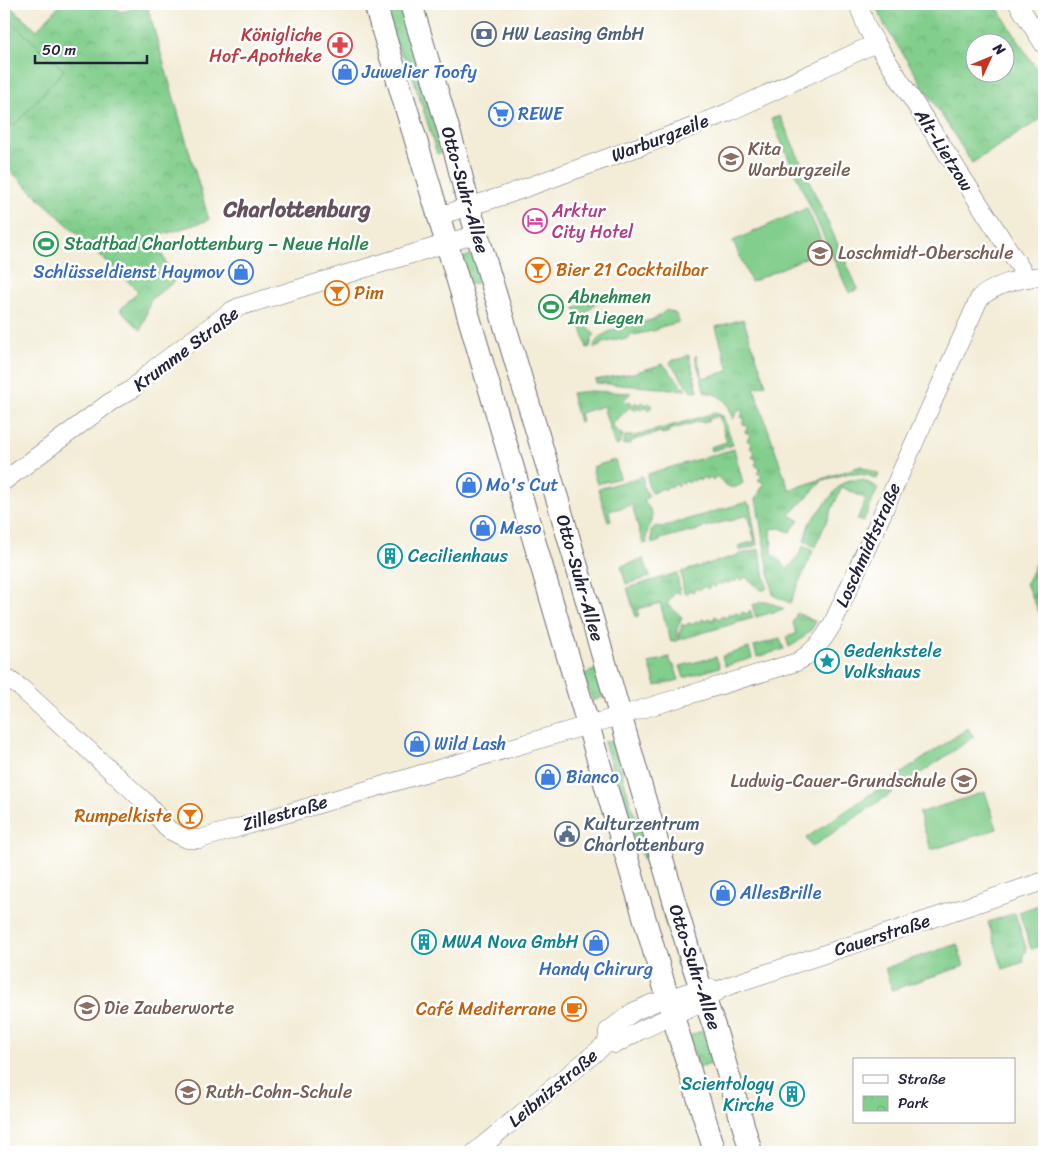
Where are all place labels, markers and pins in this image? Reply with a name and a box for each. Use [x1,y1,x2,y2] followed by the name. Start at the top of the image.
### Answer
[502,18,645,50] place label: HW Leasing GmbH
[209,19,322,72] place label: Königliche Hof-Apotheke
[471,21,497,47] bank icon: HW Leasing GmbH
[327,32,353,58] pharmacy icon: Königliche Hof-Apotheke
[361,56,478,88] place label: Juwelier Toofy
[332,59,358,85] shop icon: Juwelier Toofy
[518,98,564,130] place label: REWE
[488,101,514,127] supermarket icon: REWE
[748,133,851,186] place label: Kita Warburgzeile
[718,146,744,172] school or university icon: Kita Warburgzeile
[551,195,634,248] place label: Arktur City Hotel
[522,208,548,234] hotel icon: Arktur City Hotel
[64,228,369,260] place label: Stadtbad Charlottenburg – Neue Halle
[33,231,59,257] sports icon: Stadtbad Charlottenburg – Neue Halle
[838,237,1013,269] place label: Loschmidt-Oberschule
[807,240,833,266] school or university icon: Loschmidt-Oberschule
[556,254,709,286] place label: Bier 21 Cocktailbar
[33,256,226,288] place label: Schlüsseldienst Haymov
[525,257,551,283] bar icon: Bier 21 Cocktailbar
[228,259,254,285] shop icon: Schlüsseldienst Haymov
[354,277,384,309] place label: Pim
[324,280,350,306] bar icon: Pim
[567,281,651,334] place label: Abnehmen Im Liegen
[538,294,564,320] sports icon: Abnehmen Im Liegen
[486,469,558,501] place label: Mo's Cut
[456,472,482,498] shop icon: Mo's Cut
[500,512,541,544] place label: Meso
[470,515,496,541] shop icon: Meso
[408,540,509,572] place label: Cecilienhaus
[377,543,403,569] building icon: Cecilienhaus
[844,635,942,688] place label: Gedenkstele Volkshaus
[814,648,840,674] place icon: Gedenkstele Volkshaus
[434,728,506,760] place label: Wild Lash
[404,731,430,757] shop icon: Wild Lash
[566,761,619,793] place label: Bianco
[535,764,561,790] shop icon: Bianco
[731,765,946,797] place label: Ludwig-Cauer-Grundschule
[951,768,977,794] school or university icon: Ludwig-Cauer-Grundschule
[74,800,172,832] place label: Rumpelkiste
[177,803,203,829] bar icon: Rumpelkiste
[584,808,704,861] place label: Kulturzentrum Charlottenburg
[554,821,580,847] public building icon: Kulturzentrum Charlottenburg
[739,877,822,909] place label: AllesBrille
[710,880,736,906] shop icon: AllesBrille
[442,926,579,958] place label: MWA Nova GmbH
[411,929,437,955] building icon: MWA Nova GmbH
[583,930,609,956] shop icon: Handy Chirurg
[539,953,653,985] place label: Handy Chirurg
[104,992,234,1024] place label: Die Zauberworte
[416,993,556,1025] place label: Café Mediterrane
[74,995,100,1021] school or university icon: Die Zauberworte
[561,996,587,1022] cafe icon: Café Mediterrane
[681,1068,775,1121] place label: Scientology Kirche
[206,1076,352,1108] place label: Ruth-Cohn-Schule
[175,1079,201,1105] school or university icon: Ruth-Cohn-Schule
[779,1081,805,1107] building icon: Scientology Kirche

